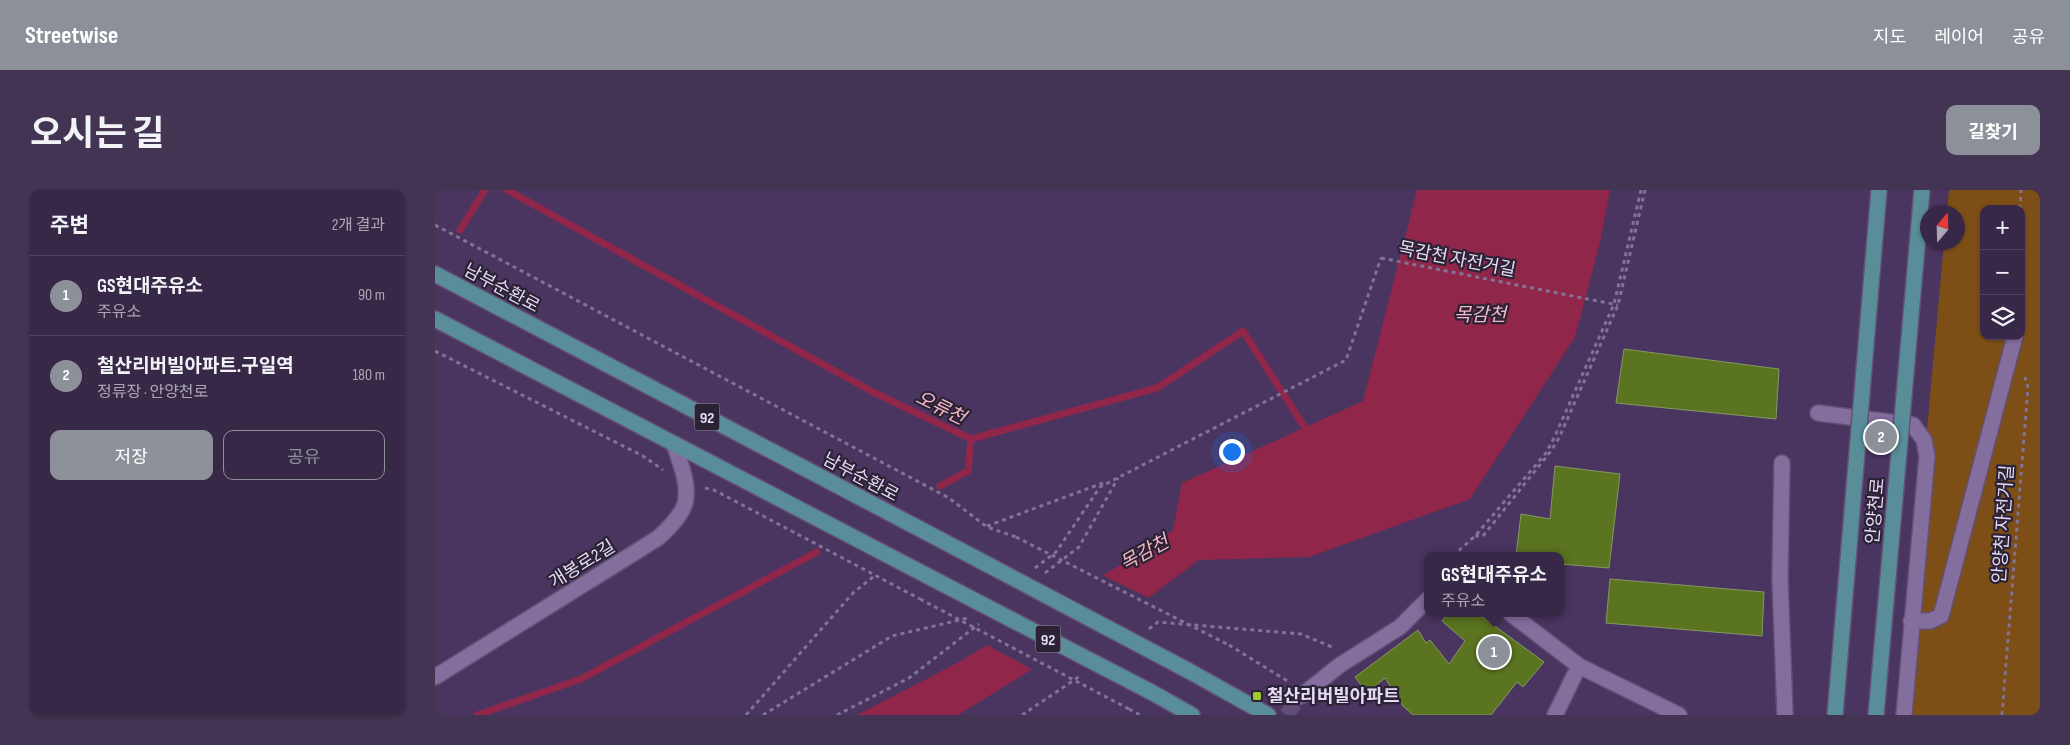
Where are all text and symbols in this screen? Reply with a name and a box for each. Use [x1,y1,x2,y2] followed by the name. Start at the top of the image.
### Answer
[25,21,118,50] text: Streetwise
[1873,27,1906,48] text: 지도
[1934,27,1984,48] text: 레이어
[2012,27,2045,48] text: 공유
[1946,105,2040,155] button: 길찾기
[30,113,164,156] text: 오시는 길
[1920,205,1965,250] north arrow
[1980,205,2025,340] map controls
[1980,205,2025,250] button: +
[50,213,89,238] text: 주변
[332,216,385,235] text: 2개 결과
[1397,238,1517,281] street label: 목감천 자전거길
[1980,250,2025,295] button: −
[460,260,543,317] street label: 남부순환로
[97,275,203,298] text: GS현대주유소
[63,286,69,305] text: 1
[358,286,385,305] text: 90 m
[1980,295,2025,340] button: layers
[97,303,141,322] text: 주유소
[1454,304,1508,327] water label: 목감천
[97,355,294,378] text: 철산리버빌아파트.구일역
[62,366,70,385] text: 2
[352,366,385,385] text: 180 m
[97,383,208,402] text: 정류장 · 안양천로
[912,387,970,431] water label: 오류천
[695,403,719,430] road number: 92
[1865,418,1897,456] pin: 2
[50,430,213,480] button: 저장
[223,430,385,480] button: 공유
[1219,439,1245,465] your location
[819,449,902,506] street label: 남부순환로
[1989,464,2018,584] street label: 안양천 자전거길
[1862,477,1889,545] street label: 안양천로
[1116,530,1175,576] water label: 목감천
[545,536,619,593] street label: 개봉로2길
[1424,552,1564,617] popup
[1441,564,1547,587] text: GS현대주유소
[1441,592,1485,611] text: 주유소
[1035,626,1061,652] road number: 92
[1478,633,1510,671] pin: 1
[1267,686,1399,707] place label: 철산리버빌아파트
[1251,690,1263,702] marker: 철산리버빌아파트

